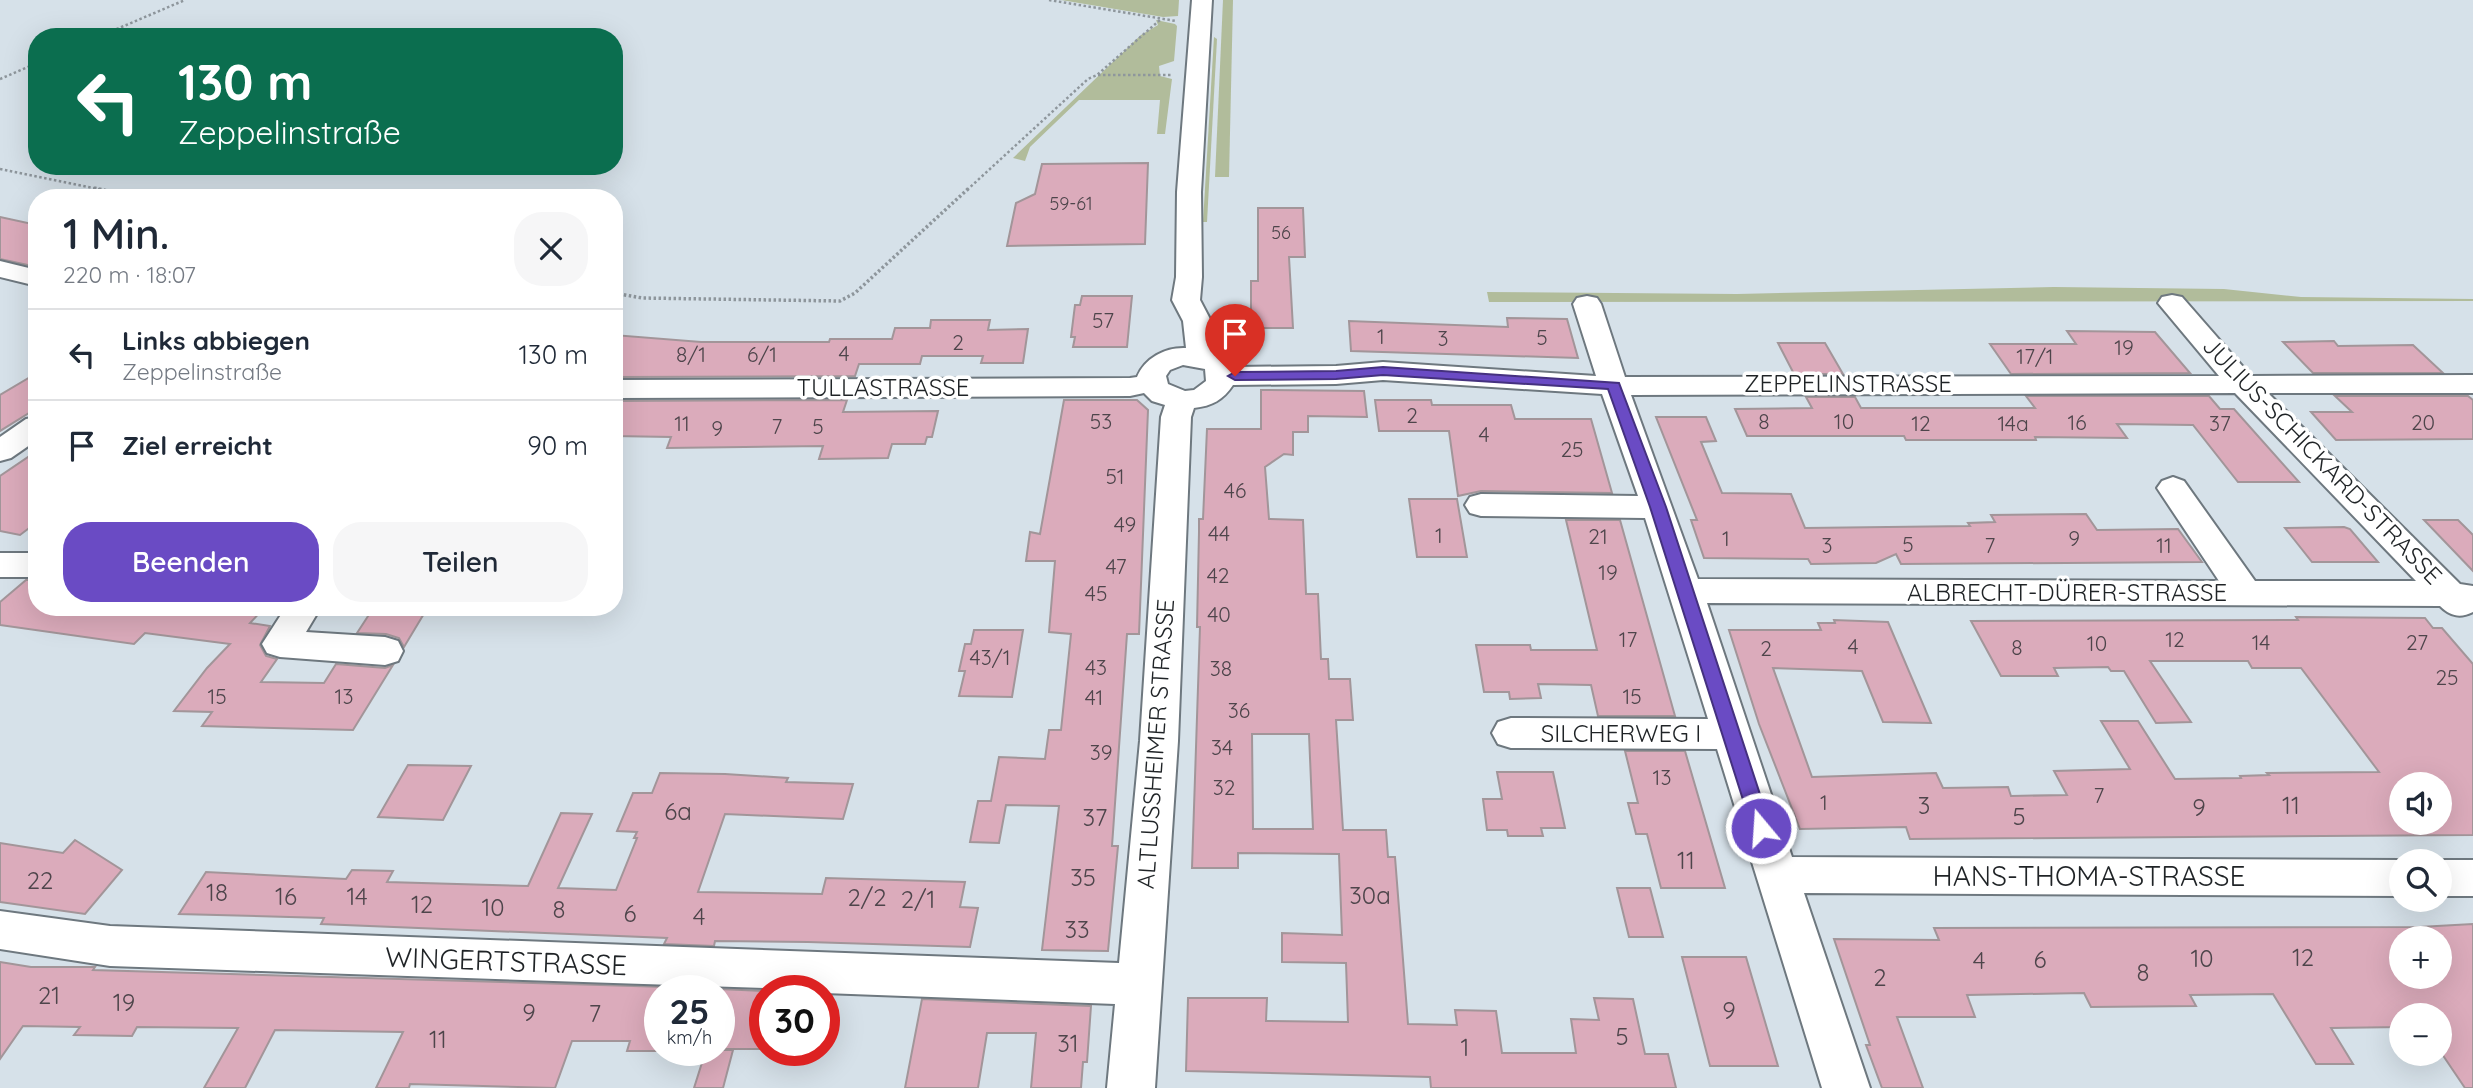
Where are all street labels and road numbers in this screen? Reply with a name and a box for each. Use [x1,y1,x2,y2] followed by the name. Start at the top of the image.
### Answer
[2197,330,2449,590] street label: JULIUS-SCHICKARD-STRASSE
[1744,368,1952,398] street label: ZEPPELINSTRASSE
[797,372,969,402] street label: TULLASTRASSE
[1907,577,2227,607] street label: ALBRECHT-DÜRER-STRASSE
[1130,598,1180,890] street label: ALTLUSSHEIMER STRASSE
[1541,718,1701,748] street label: SILCHERWEG I
[1933,858,2245,893] street label: HANS-THOMA-STRASSE
[385,939,628,982] street label: WINGERTSTRASSE

